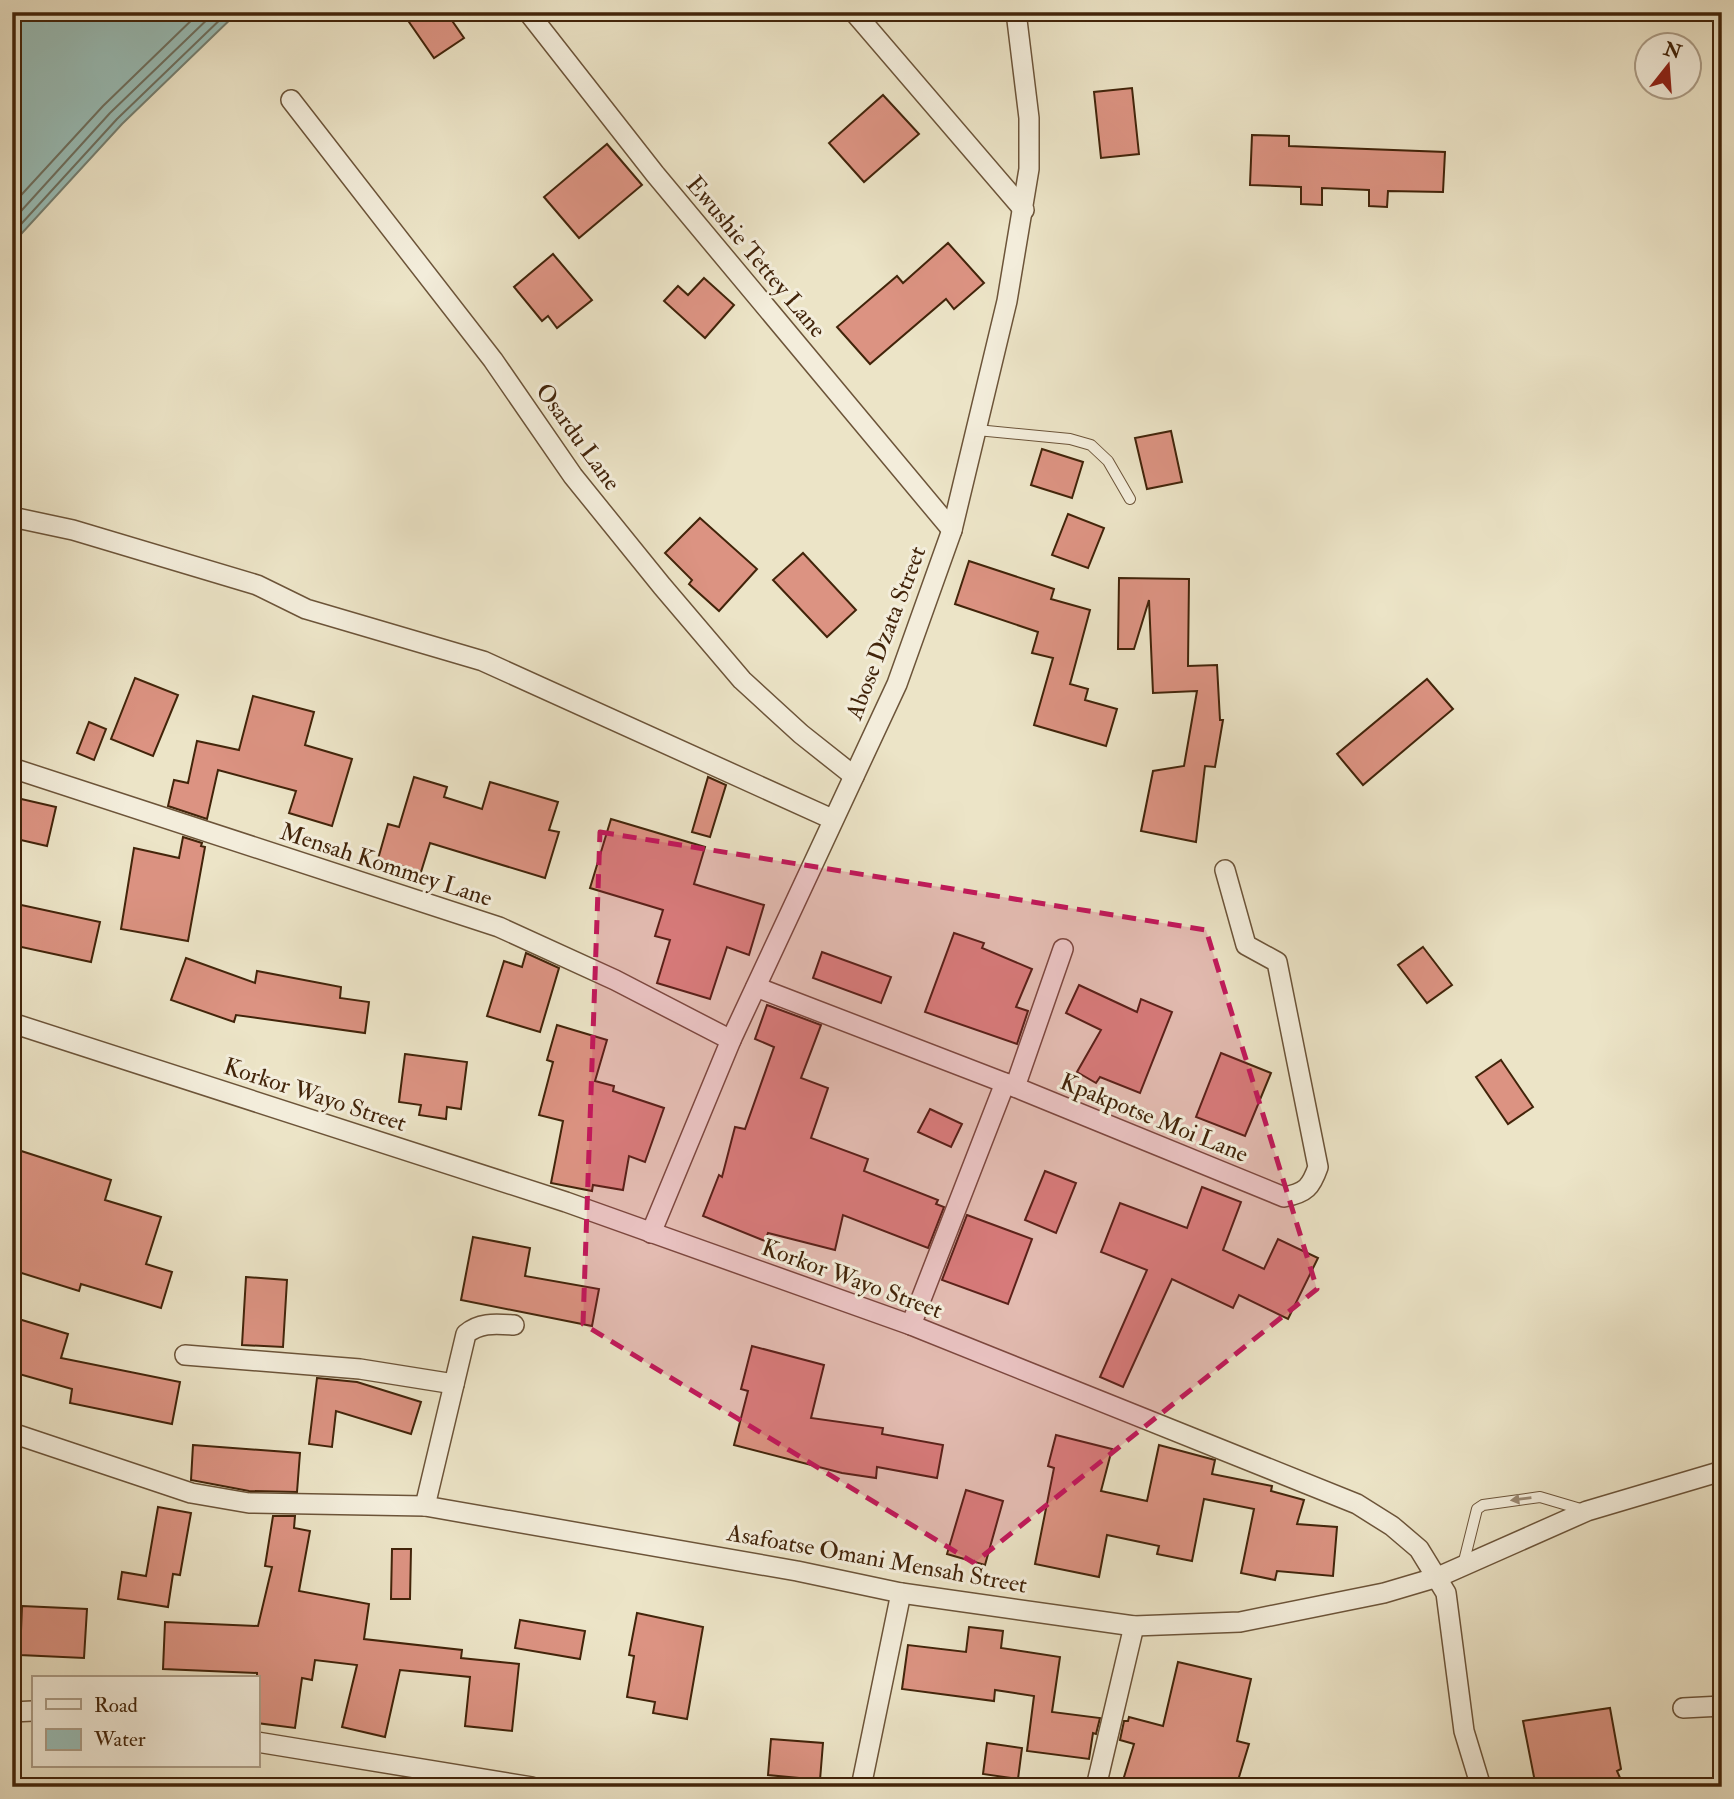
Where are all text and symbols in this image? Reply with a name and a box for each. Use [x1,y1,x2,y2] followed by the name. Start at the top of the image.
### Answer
[1632,32,1702,102] north arrow
[1660,36,1685,65] text: N
[679,170,833,344] street label: Ewushie Tettey Lane
[529,377,627,497] street label: Osardu Lane
[838,542,933,725] street label: Abose Dzata Street
[276,816,496,914] street label: Mensah Kommey Lane
[220,1051,410,1139] street label: Korkor Wayo Street
[1055,1066,1253,1170] street label: Kpakpotse Moi Lane
[757,1232,947,1326] street label: Korkor Wayo Street
[1510,1493,1532,1504] one-way arrow
[724,1517,1030,1601] street label: Asafoatse Omani Mensah Street
[32,1676,259,1768] legend
[94,1692,139,1719] text: Road
[93,1726,146,1753] text: Water

